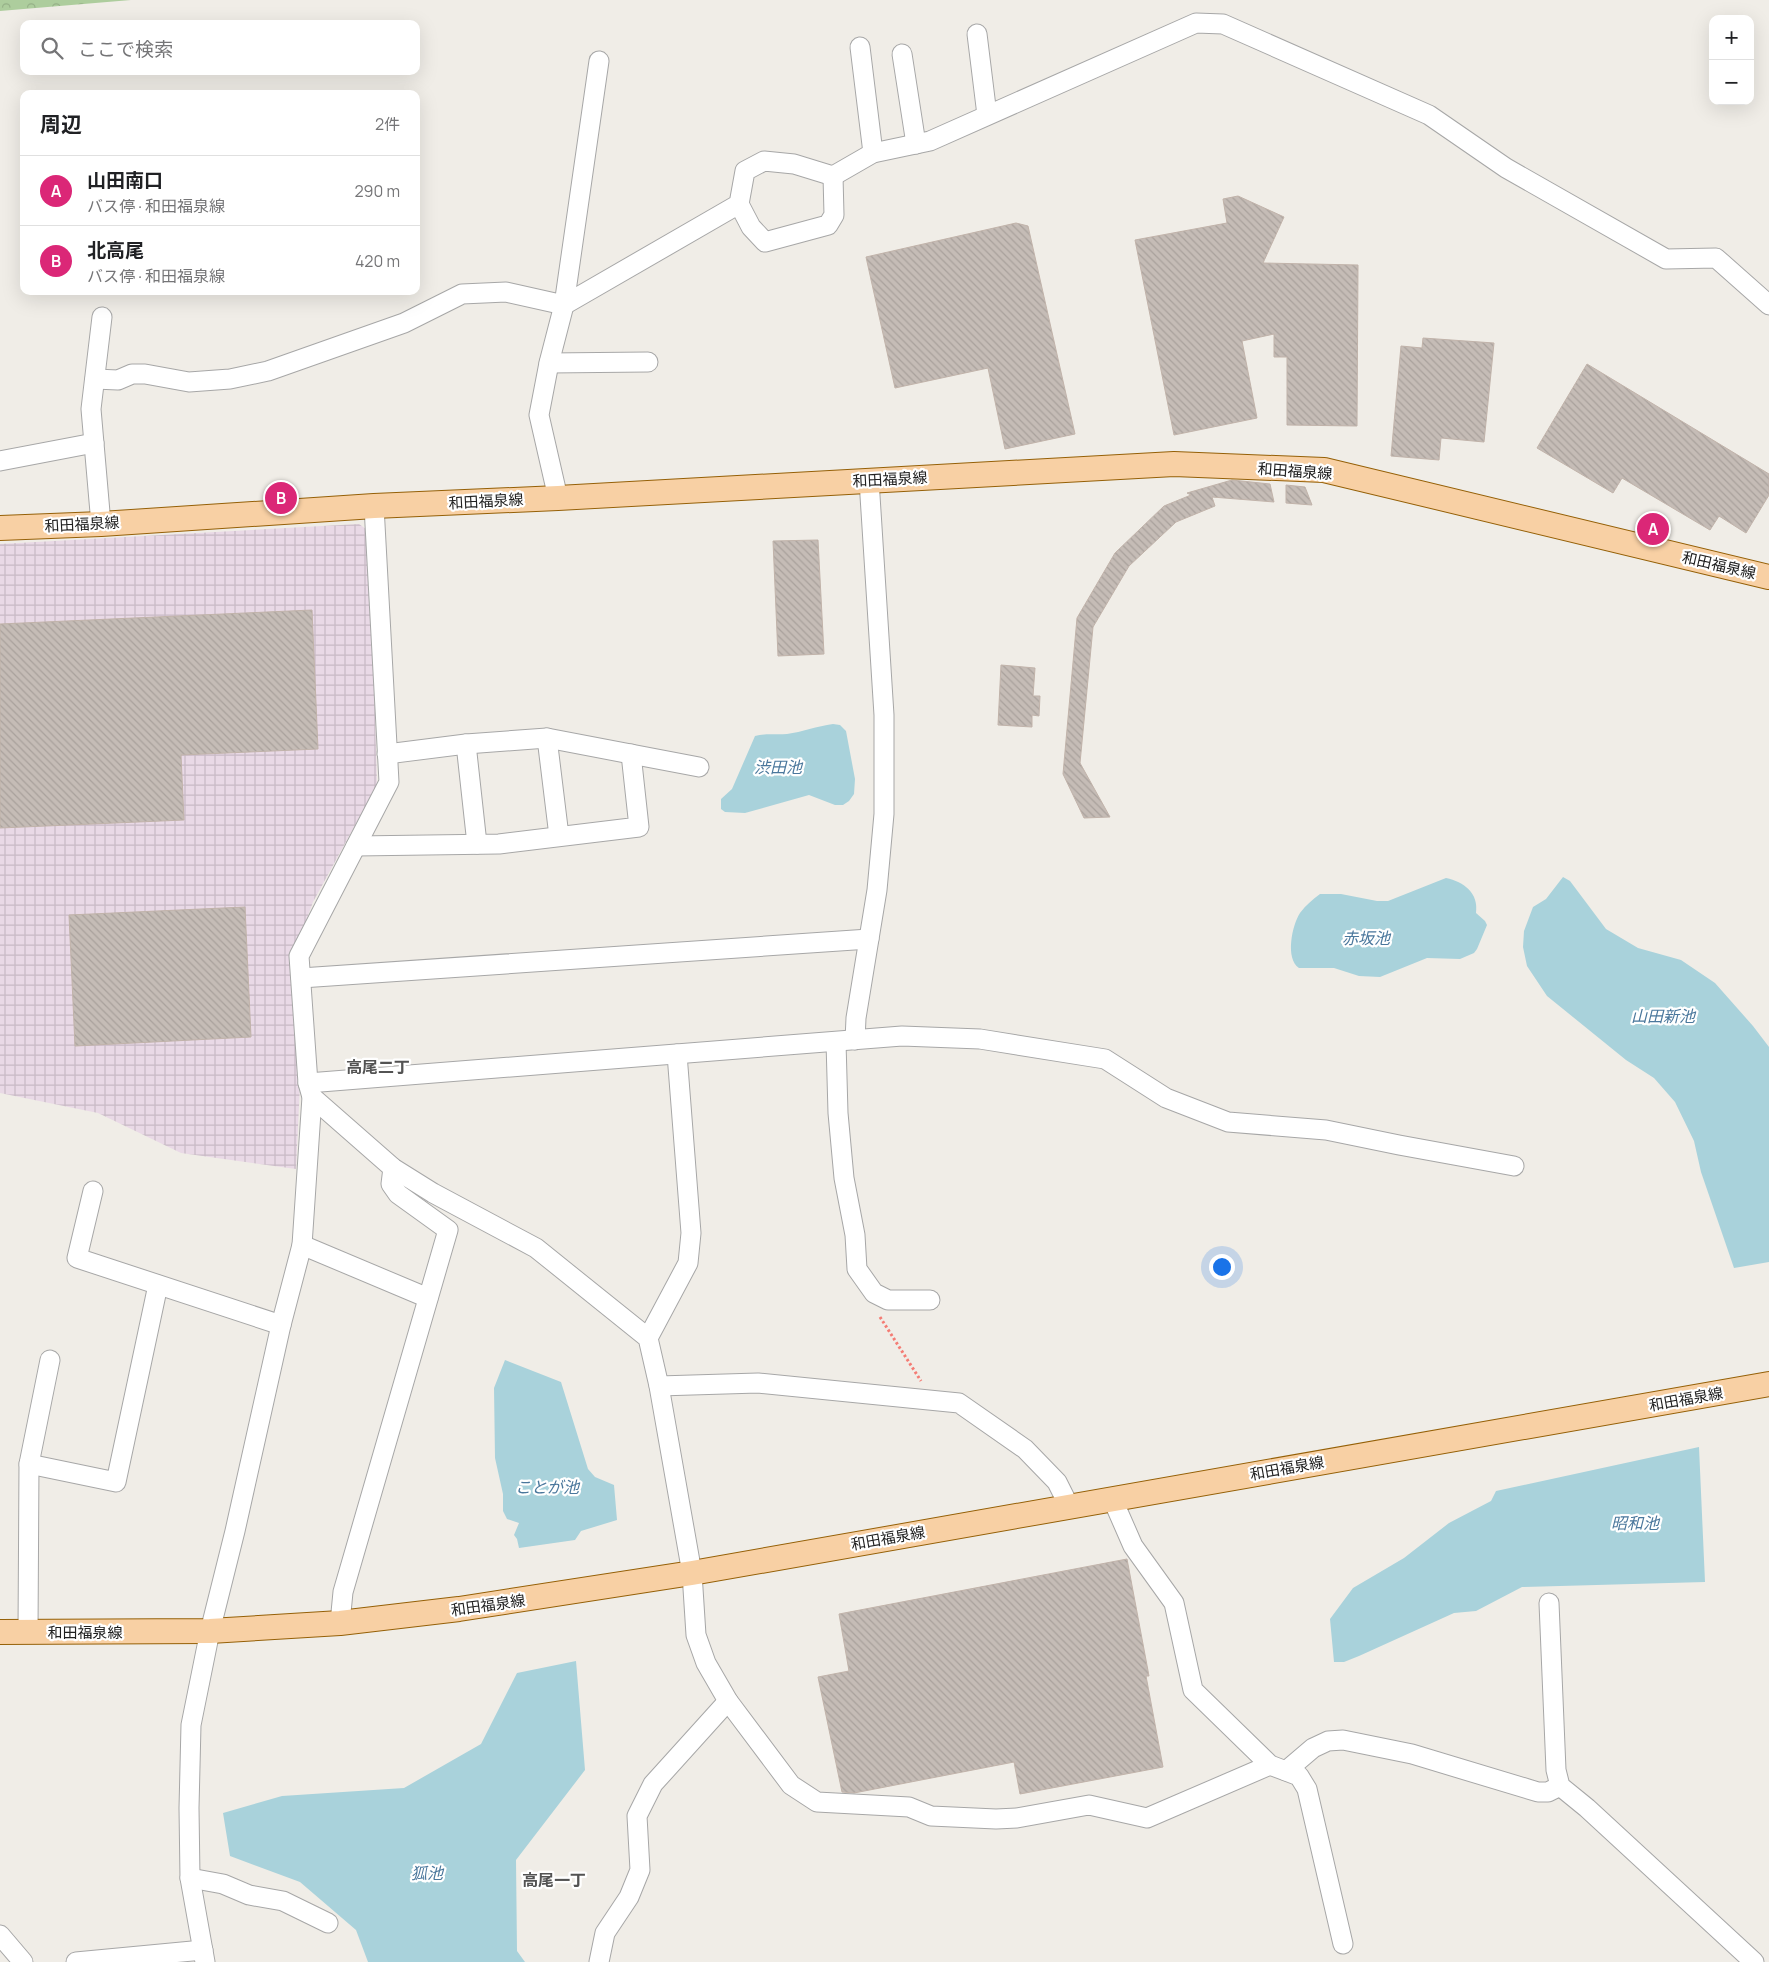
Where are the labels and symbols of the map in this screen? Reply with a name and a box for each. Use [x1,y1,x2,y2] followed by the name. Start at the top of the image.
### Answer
[1257,458,1333,484] street label: 和田福泉線
[852,467,928,491] street label: 和田福泉線
[265,479,297,517] pin: B
[448,489,524,513] street label: 和田福泉線
[1637,510,1669,548] pin: A
[44,512,120,536] street label: 和田福泉線
[1680,546,1758,584] street label: 和田福泉線
[754,756,804,778] water label: 渋田池
[1342,927,1392,949] water label: 赤坂池
[1631,1005,1697,1027] water label: 山田新池
[346,1056,410,1078] district label: 高尾二丁
[1209,1254,1235,1280] your location
[1647,1382,1725,1416] street label: 和田福泉線
[1248,1451,1326,1485] street label: 和田福泉線
[515,1476,581,1498] water label: ことが池
[1611,1512,1661,1534] water label: 昭和池
[849,1521,927,1555] street label: 和田福泉線
[449,1589,527,1621] street label: 和田福泉線
[47,1622,123,1643] street label: 和田福泉線
[411,1862,445,1884] water label: 狐池
[522,1869,586,1891] district label: 高尾一丁

